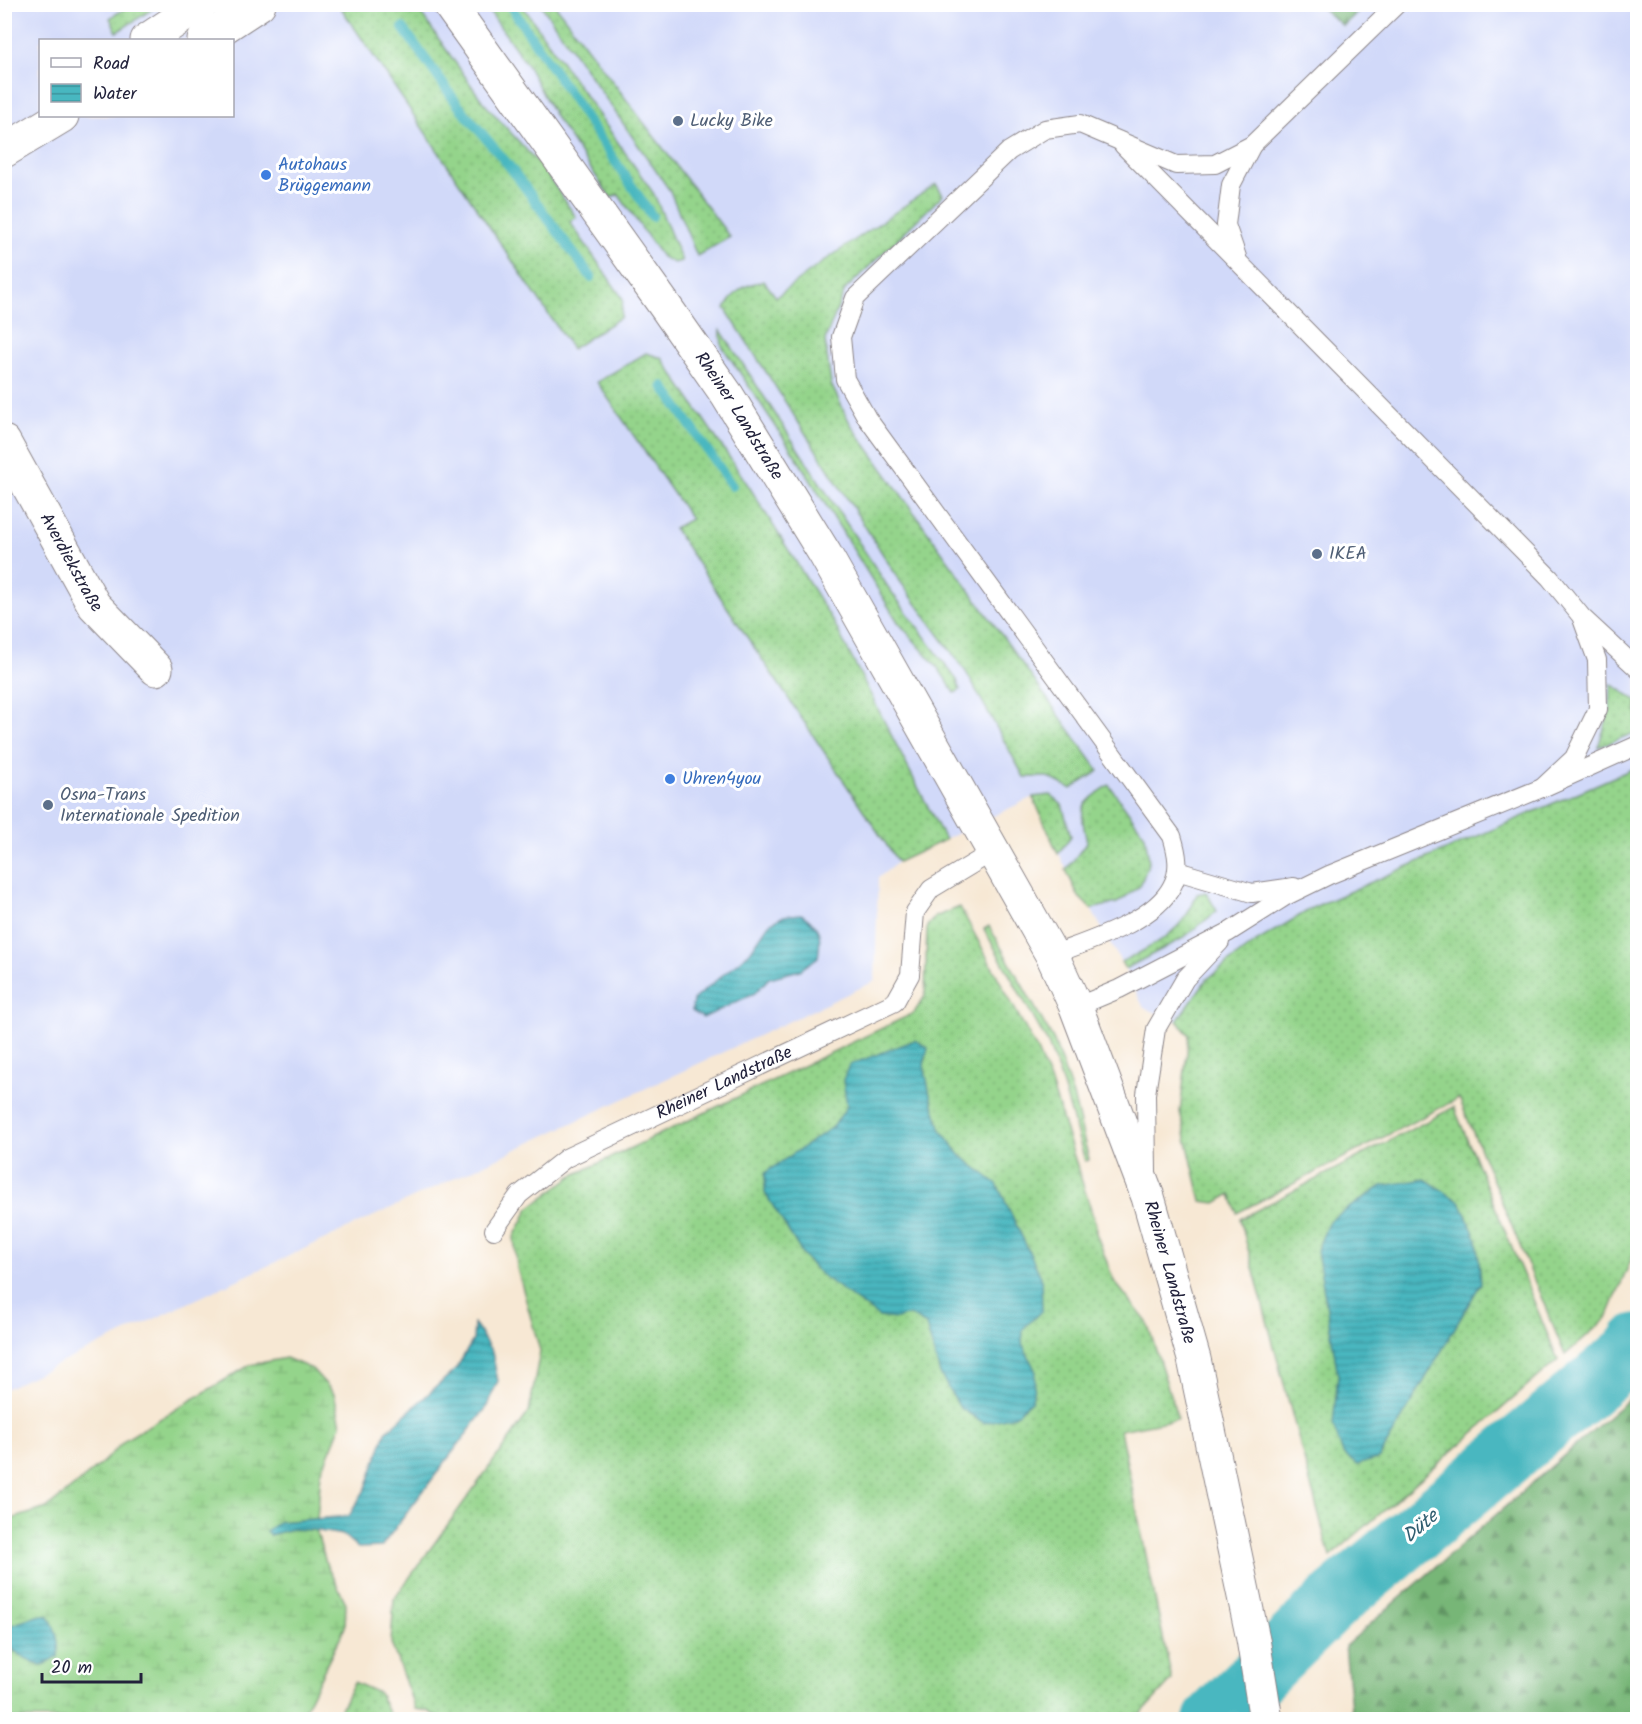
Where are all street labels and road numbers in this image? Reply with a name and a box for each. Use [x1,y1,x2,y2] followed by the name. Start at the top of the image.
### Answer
[687,346,791,486] street label: Rheiner Landstraße
[31,508,109,620] street label: Averdiekstraße
[651,1038,797,1128] street label: Rheiner Landstraße
[1135,1197,1204,1347] street label: Rheiner Landstraße

